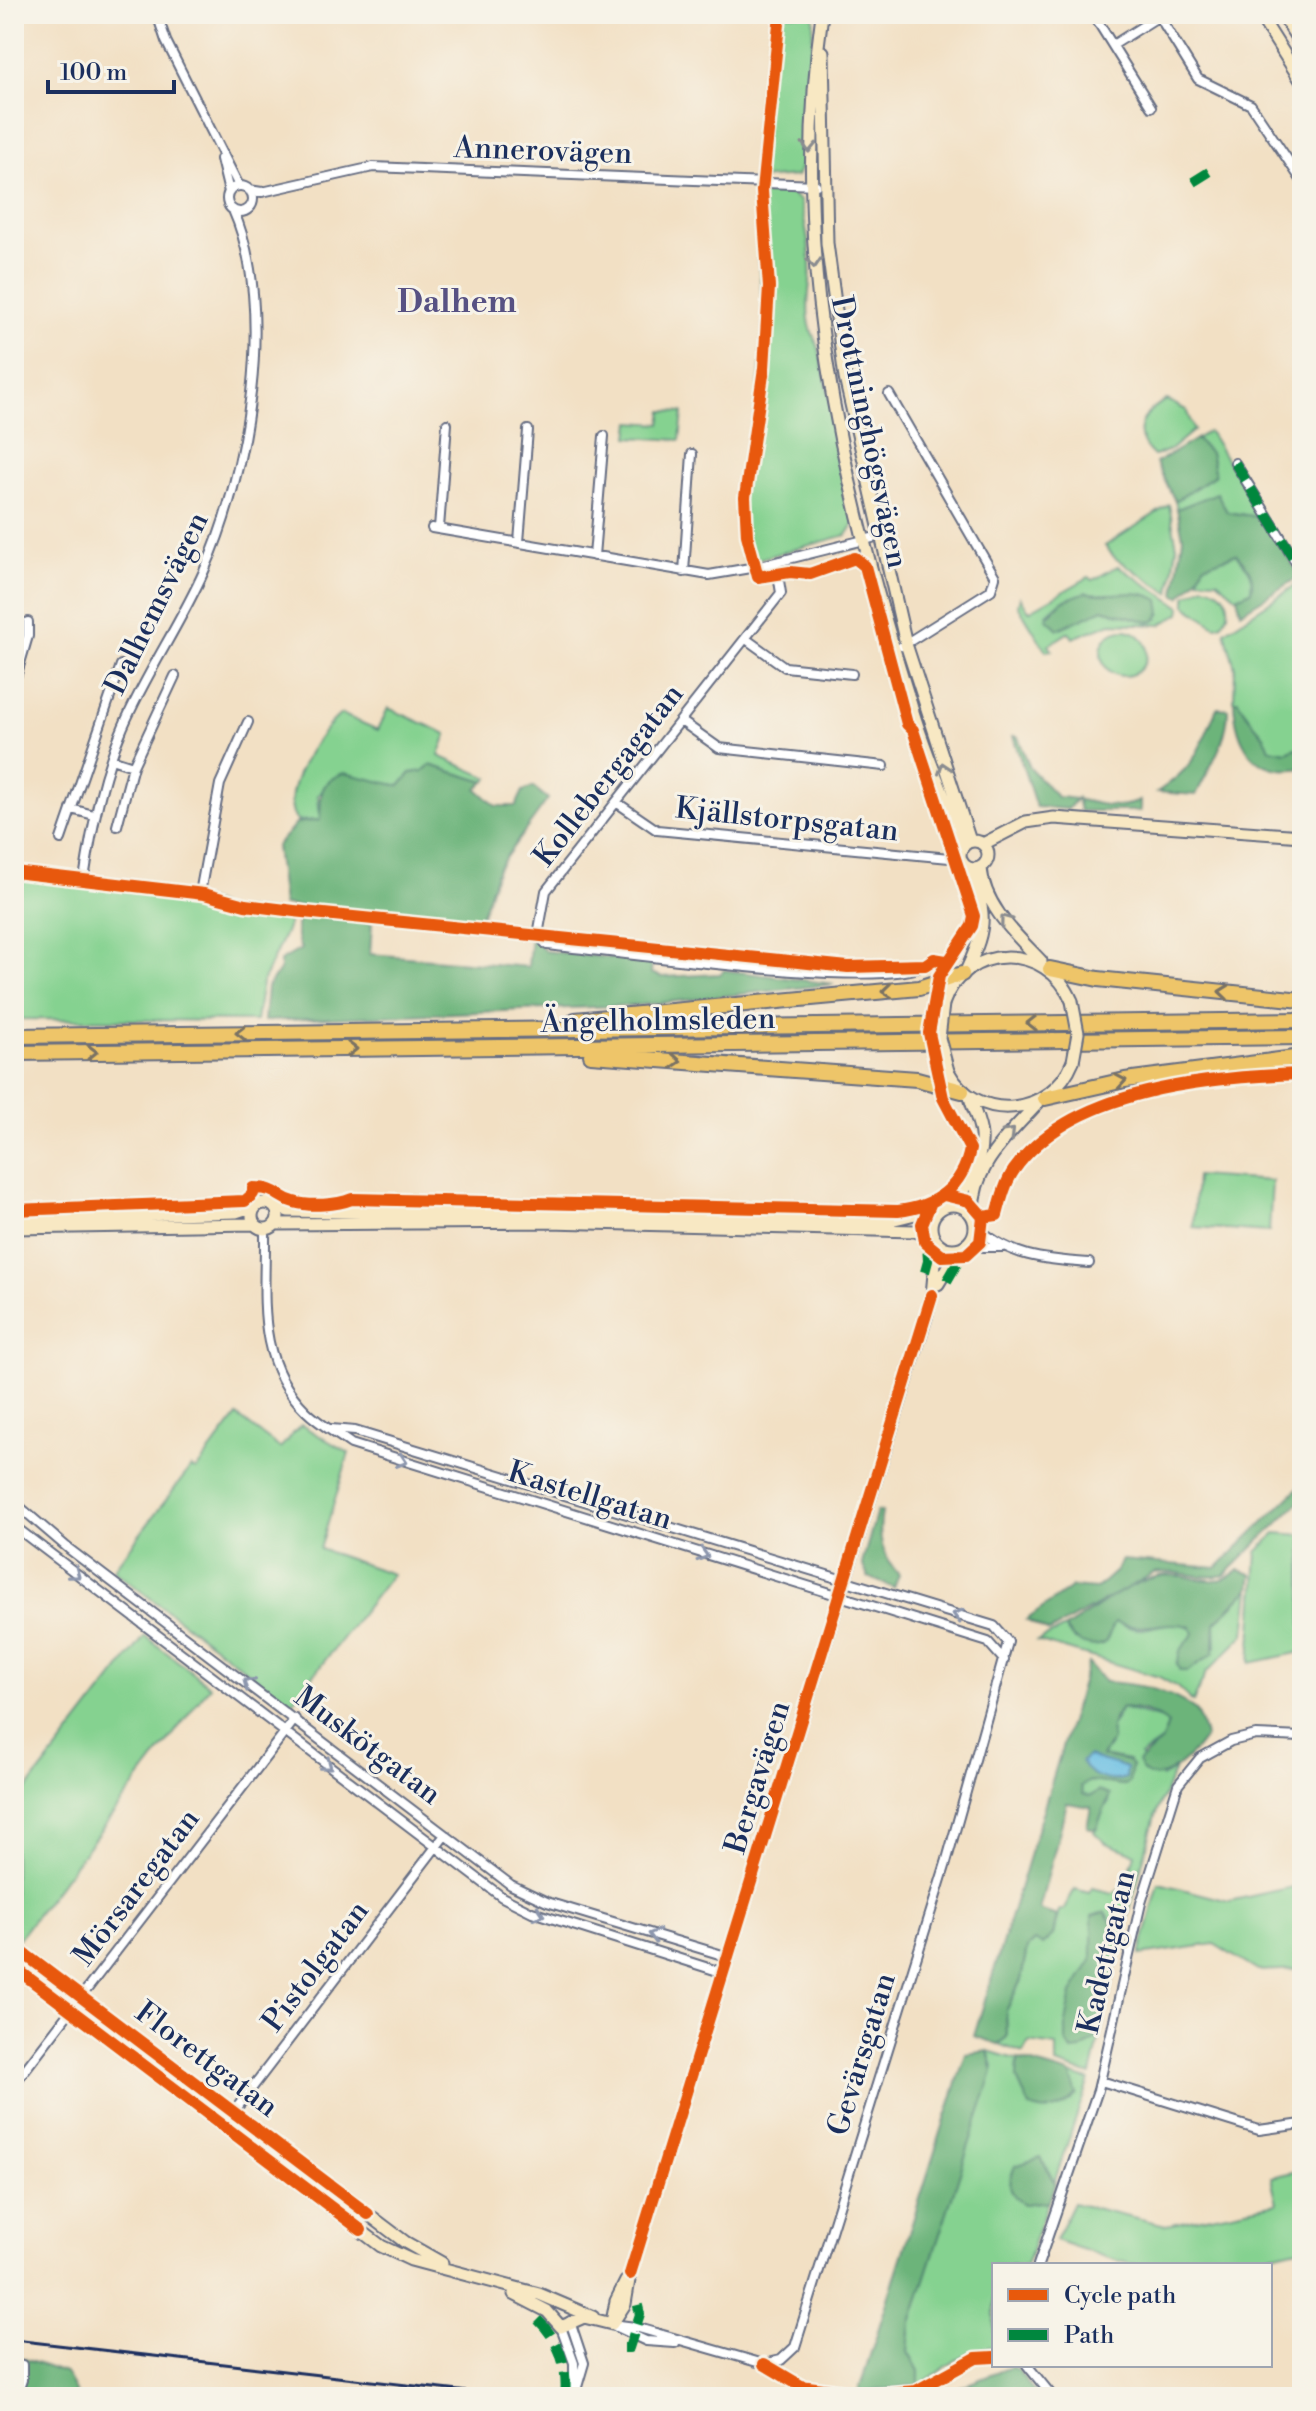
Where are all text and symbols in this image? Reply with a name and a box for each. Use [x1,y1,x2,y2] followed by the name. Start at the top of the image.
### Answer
[48,44,174,94] scale bar
[60,58,127,88] text: 100 m
[452,129,633,173] street label: Annerovägen
[801,141,818,154] one-way arrow
[805,257,822,270] one-way arrow
[397,282,517,322] district label: Dalhem
[822,293,916,572] street label: Drottninghögsvägen
[96,506,218,701] street label: Dalhemsvägen
[525,676,692,875] street label: Kollebergagatan
[937,761,953,775] one-way arrow
[673,789,901,851] street label: Kjällstorpsgatan
[1000,914,1014,929] one-way arrow
[880,982,893,999] one-way arrow
[1217,984,1230,1001] one-way arrow
[539,999,776,1042] street label: Ängelholmsleden
[1025,1014,1038,1032] one-way arrow
[234,1025,247,1042] one-way arrow
[346,1041,359,1058] one-way arrow
[86,1044,99,1061] one-way arrow
[670,1052,683,1069] one-way arrow
[1114,1073,1128,1090] one-way arrow
[1001,1128,1015,1142] one-way arrow
[394,1451,408,1467] one-way arrow
[503,1453,677,1539] street label: Kastellgatan
[696,1546,710,1562] one-way arrow
[66,1564,81,1578] one-way arrow
[951,1608,965,1624] one-way arrow
[286,1678,448,1813] street label: Muskötgatan
[242,1679,257,1693] one-way arrow
[716,1696,799,1859] street label: Bergavägen
[318,1756,333,1770] one-way arrow
[65,1801,208,1974] street label: Mörsaregatan
[1070,1867,1144,2038] street label: Kadettgatan
[254,1893,378,2040] street label: Pistolgatan
[531,1905,545,1921] one-way arrow
[648,1928,662,1944] one-way arrow
[819,1968,905,2140] street label: Gevärsgatan
[127,1994,286,2126] street label: Florettgatan
[992,2263,1272,2367] legend
[1064,2281,1176,2311] text: Cycle path
[1064,2321,1114,2351] text: Path

